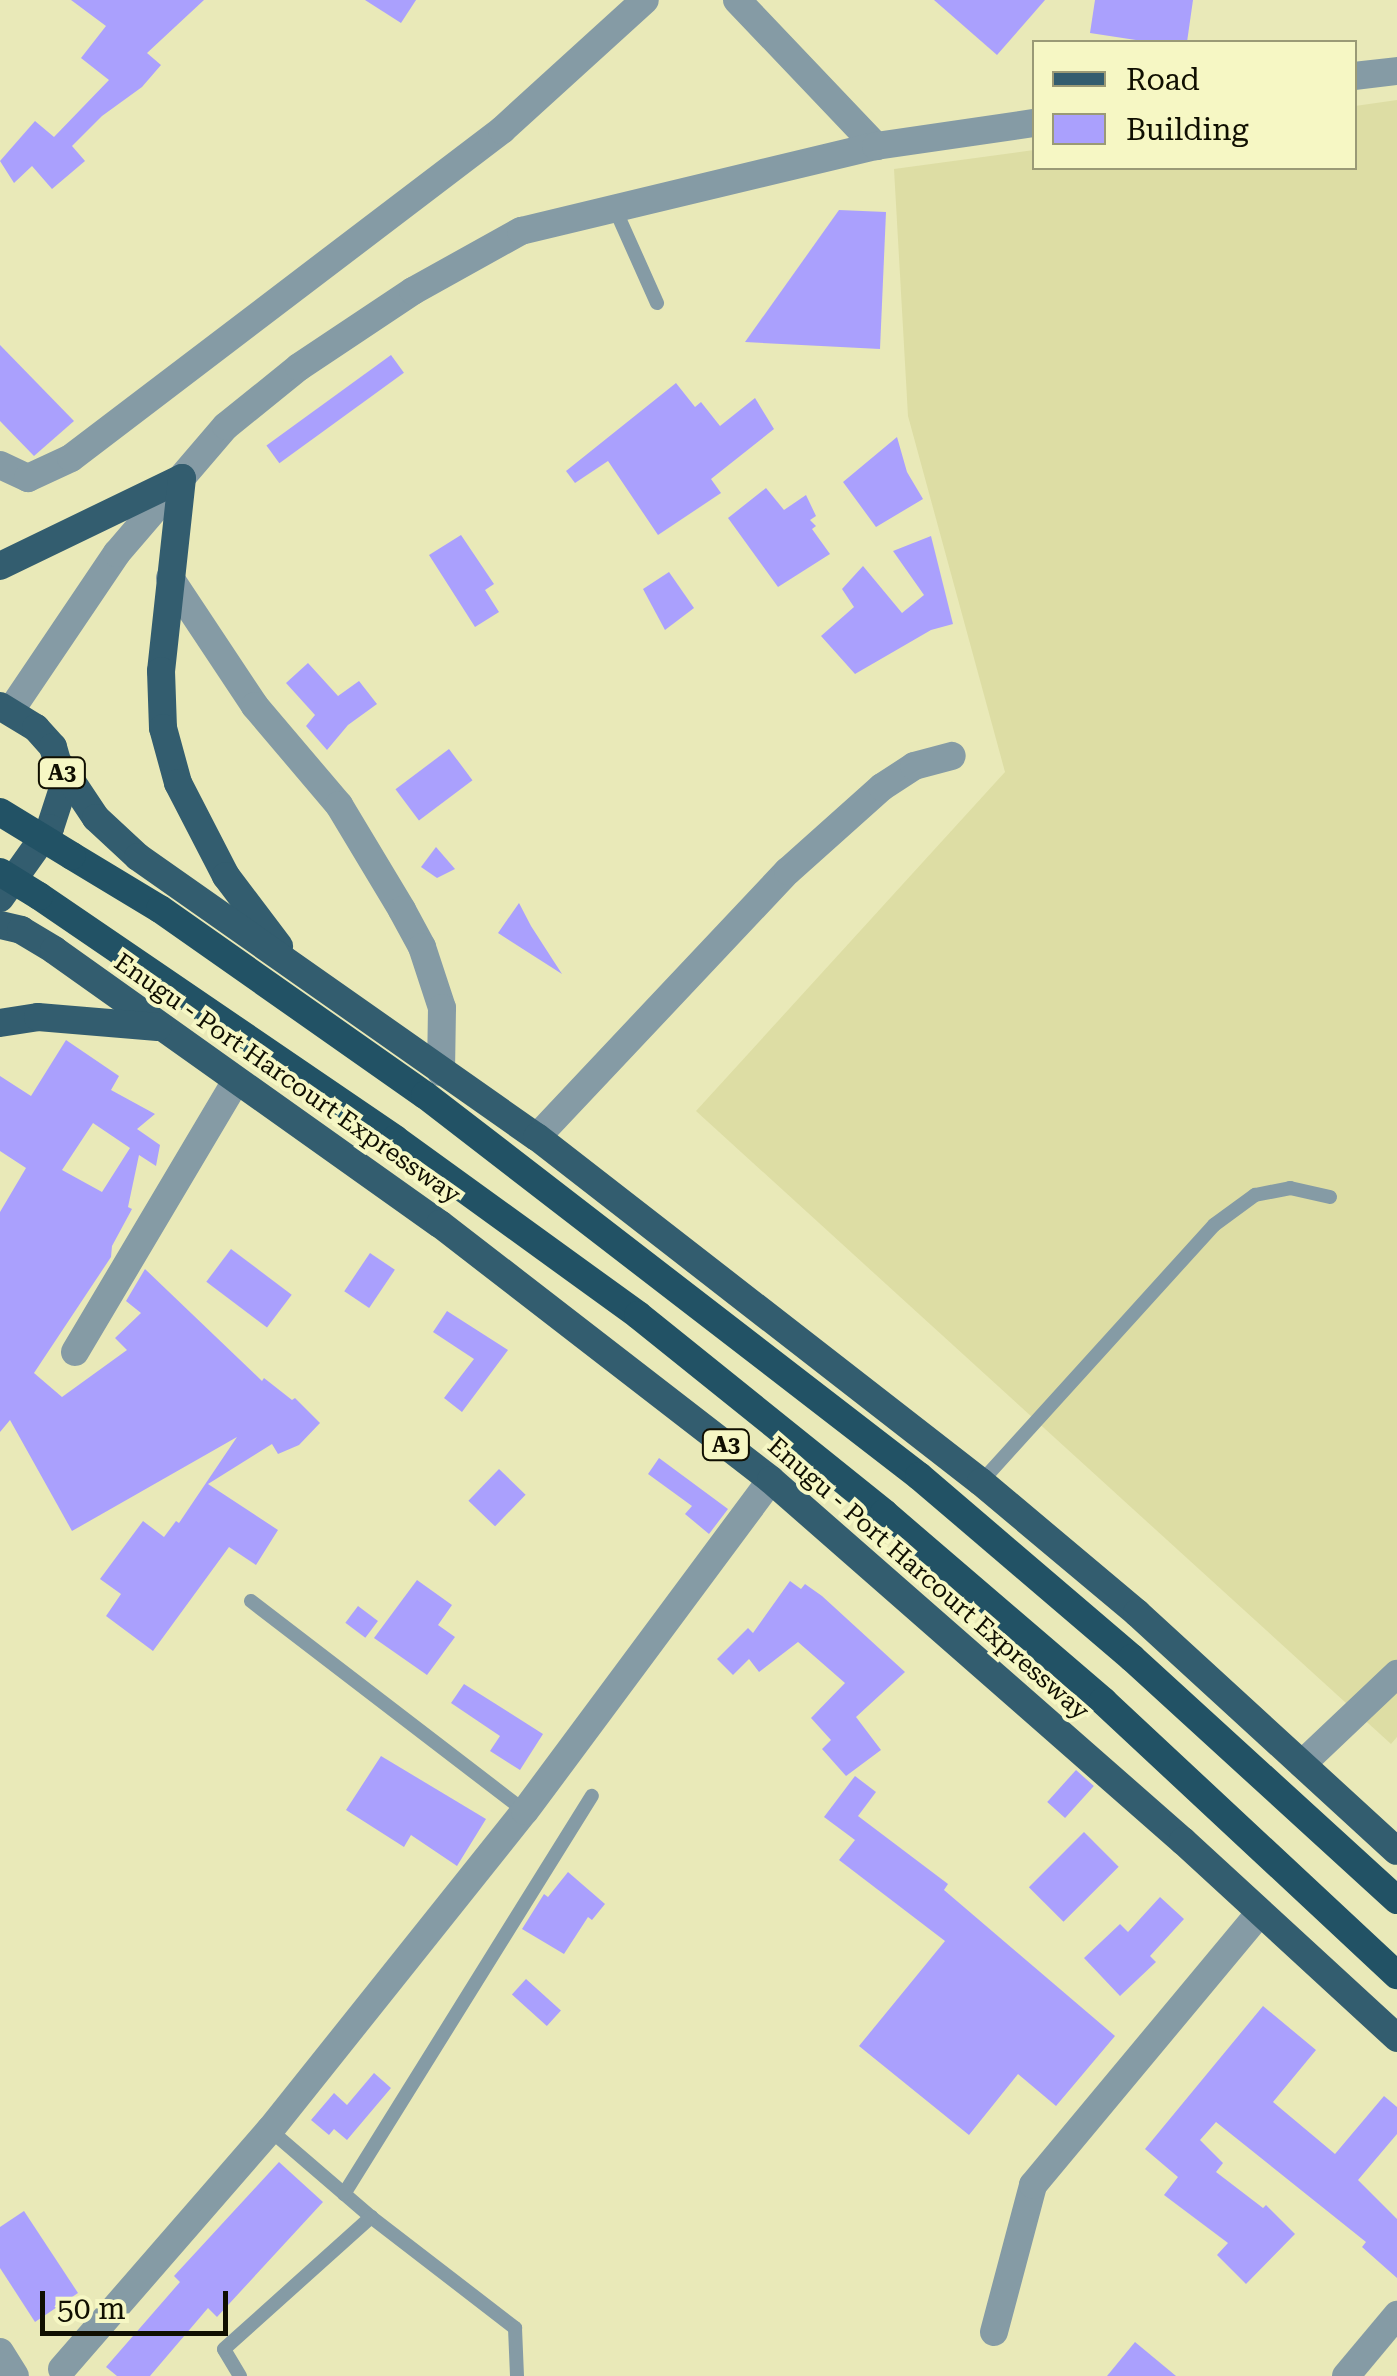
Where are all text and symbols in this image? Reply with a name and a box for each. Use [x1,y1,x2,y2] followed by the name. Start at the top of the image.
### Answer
[1032,40,1357,170] legend
[1126,62,1200,97] text: Road
[1126,112,1249,147] text: Building
[37,756,87,790] road number: A3
[108,948,466,1210] street label: Enugu - Port Harcourt Expressway
[701,1428,751,1462] road number: A3
[761,1431,1095,1727] street label: Enugu - Port Harcourt Expressway
[45,2271,232,2333] scale bar
[57,2291,126,2326] text: 50 m

